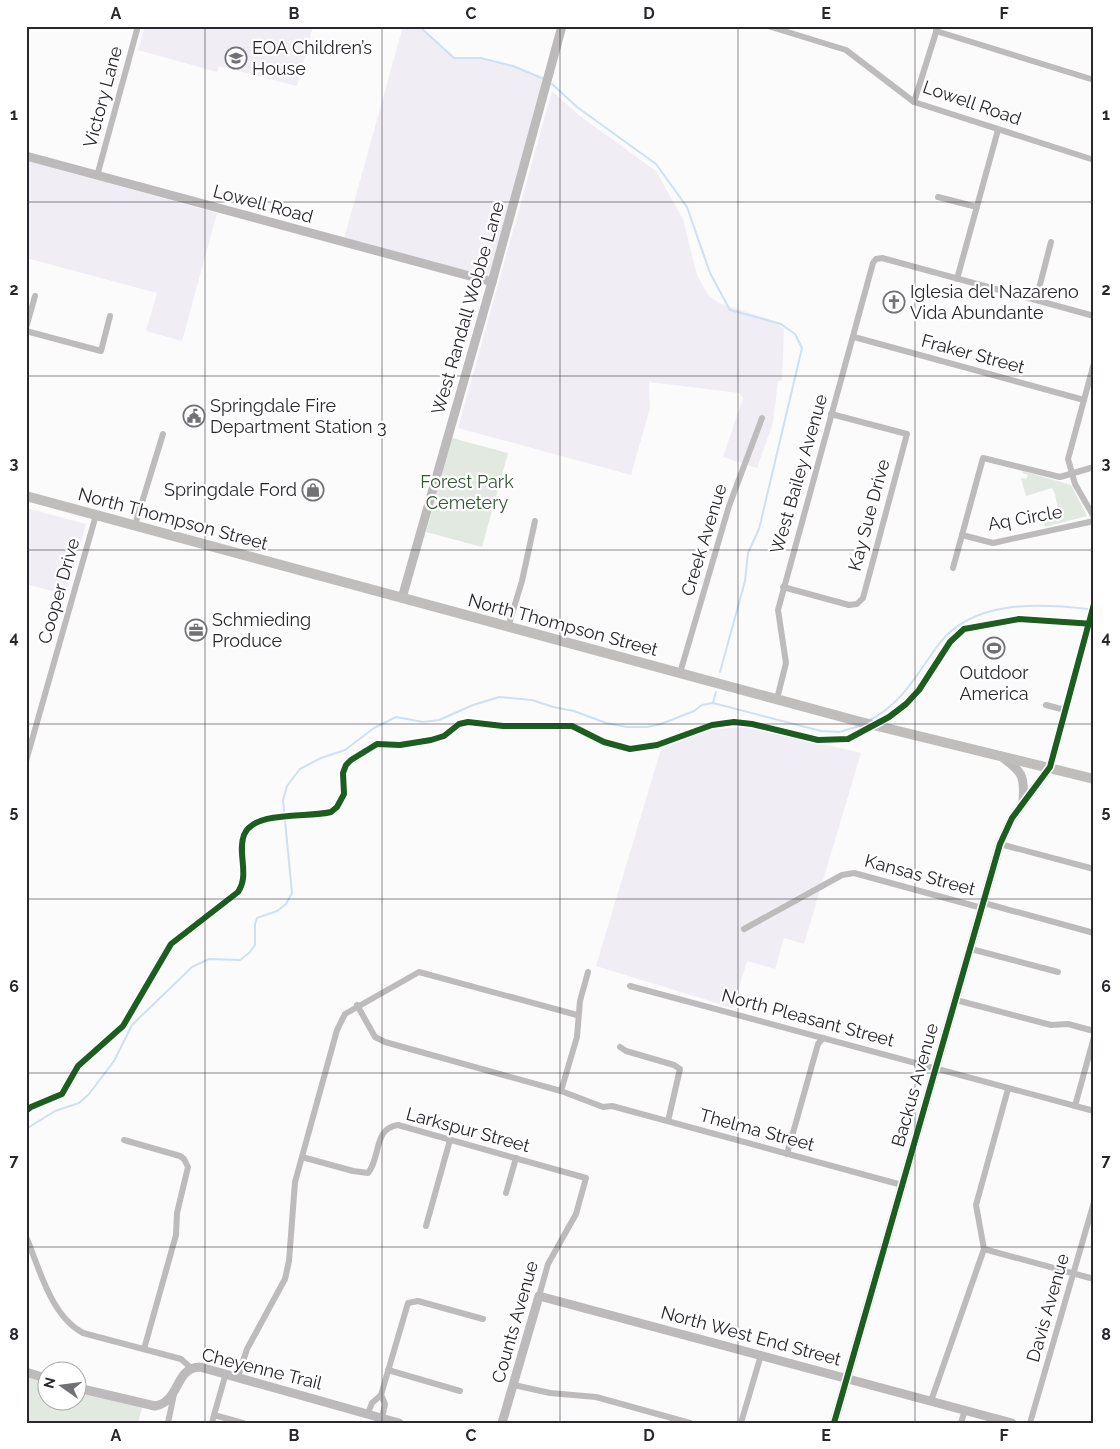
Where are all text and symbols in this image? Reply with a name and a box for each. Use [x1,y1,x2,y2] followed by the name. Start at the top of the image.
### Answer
[111,4,122,23] text: A
[289,4,300,23] text: B
[466,4,477,23] text: C
[643,4,655,23] text: D
[821,4,831,23] text: E
[999,4,1009,23] text: F
[252,37,372,79] place label: EOA Children’s House
[79,43,126,150] street label: Victory Lane
[224,46,248,70] school or university icon: EOA Children’s House
[920,76,1024,129] street label: Lowell Road
[10,105,18,124] text: 1
[1102,105,1110,124] text: 1
[211,180,315,227] street label: Lowell Road
[427,198,508,417] street label: West Randall Wobbe Lane
[9,280,19,299] text: 2
[1101,280,1111,299] text: 2
[910,281,1079,323] place label: Iglesia del Nazareno Vida Abundante
[882,290,906,314] church icon: Iglesia del Nazareno Vida Abundante
[919,330,1027,377] street label: Fraker Street
[766,391,831,556] street label: West Bailey Avenue
[210,395,387,437] place label: Springdale Fire Department Station 3
[182,404,206,428] public building icon: Springdale Fire Department Station 3
[10,454,19,473] text: 3
[1102,454,1111,473] text: 3
[844,456,894,573] street label: Kay Sue Drive
[420,471,514,513] park label: Forest Park Cemetery
[301,478,325,502] shop icon: Springdale Ford
[164,479,297,500] place label: Springdale Ford
[676,481,731,599] street label: Creek Avenue
[76,483,270,554] street label: North Thompson Street
[986,501,1064,534] street label: Aq Circle
[33,535,84,646] street label: Cooper Drive
[466,589,660,660] street label: North Thompson Street
[212,609,311,651] place label: Schmieding Produce
[184,618,208,642] office icon: Schmieding Produce
[9,628,19,647] text: 4
[1101,628,1111,647] text: 4
[982,636,1006,660] sports icon: Outdoor America
[959,662,1029,704] place label: Outdoor America
[10,802,19,821] text: 5
[1102,802,1111,821] text: 5
[863,850,978,899] street label: Kansas Street
[9,977,19,996] text: 6
[1101,977,1111,996] text: 6
[720,984,897,1051] street label: North Pleasant Street
[887,1020,942,1149] street label: Backus Avenue
[404,1103,532,1156] street label: Larkspur Street
[698,1104,817,1155] street label: Thelma Street
[10,1151,19,1170] text: 7
[1102,1151,1111,1170] text: 7
[1022,1251,1073,1364] street label: Davis Avenue
[487,1258,542,1385] street label: Counts Avenue
[659,1301,844,1370] street label: North West End Street
[9,1325,19,1344] text: 8
[1101,1325,1111,1344] text: 8
[200,1343,324,1394] street label: Cheyenne Trail
[38,1362,88,1412] north arrow
[40,1376,58,1390] text: N
[111,1426,122,1445] text: A
[289,1426,300,1445] text: B
[466,1426,477,1445] text: C
[643,1426,655,1445] text: D
[821,1426,831,1445] text: E
[999,1426,1009,1445] text: F

